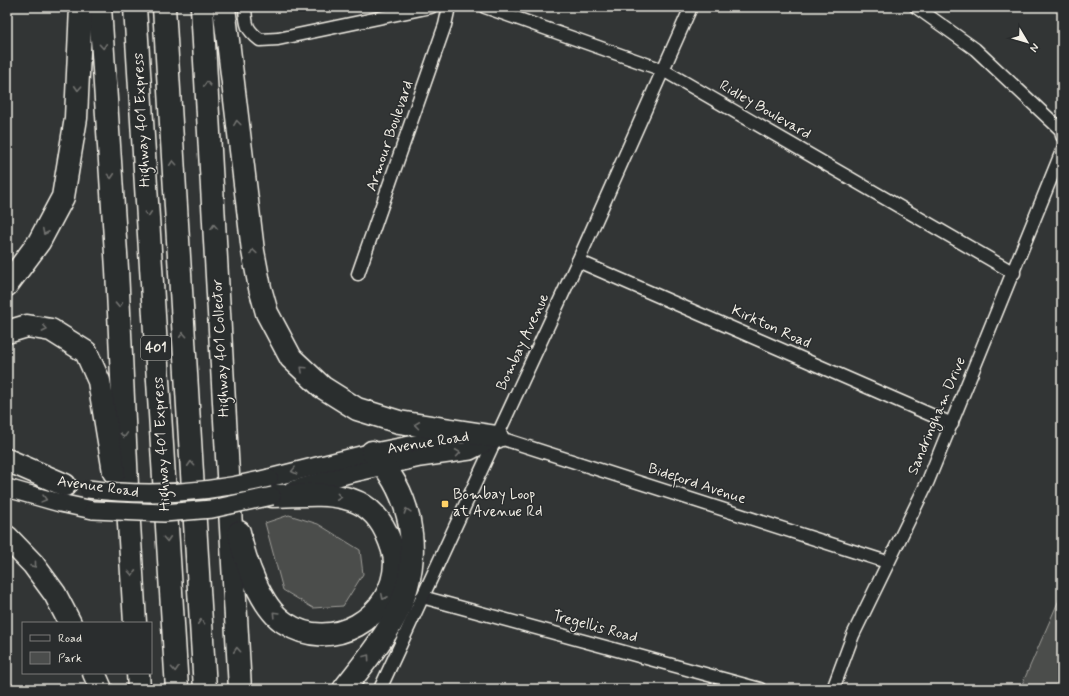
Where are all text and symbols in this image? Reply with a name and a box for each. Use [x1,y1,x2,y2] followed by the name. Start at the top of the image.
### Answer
[1007,22,1047,62] north arrow
[1026,40,1042,55] text: N
[98,43,107,49] one-way arrow
[128,52,157,188] street label: Highway 401 Express
[716,76,814,144] street label: Ridley Boulevard
[362,78,418,194] street label: Armour Boulevard
[202,81,211,87] one-way arrow
[73,85,82,91] one-way arrow
[233,120,242,126] one-way arrow
[168,160,177,166] one-way arrow
[107,173,116,179] one-way arrow
[143,211,152,217] one-way arrow
[210,224,219,230] one-way arrow
[42,227,49,235] one-way arrow
[249,249,258,255] one-way arrow
[207,278,236,418] street label: Highway 401 Collector
[492,290,554,394] street label: Bombay Avenue
[728,301,814,353] street label: Kirkton Road
[115,302,123,308] one-way arrow
[42,325,48,333] one-way arrow
[179,332,187,338] one-way arrow
[141,336,171,360] road number: 401
[903,354,972,478] street label: Sandringham Drive
[300,366,308,374] one-way arrow
[148,376,177,512] street label: Highway 401 Express
[414,421,420,430] one-way arrow
[386,427,470,459] street label: Avenue Road
[120,432,129,438] one-way arrow
[455,449,461,458] one-way arrow
[645,459,749,511] street label: Bideford Avenue
[187,461,195,467] one-way arrow
[291,467,298,475] one-way arrow
[56,471,140,503] street label: Avenue Road
[453,485,542,522] place label: Bombay Loop at Avenue Rd
[336,493,342,502] one-way arrow
[40,494,47,503] one-way arrow
[440,499,450,509] marker: Bombay Loop at Avenue Rd
[403,508,412,515] one-way arrow
[163,536,172,542] one-way arrow
[29,560,36,567] one-way arrow
[127,570,136,576] one-way arrow
[381,593,389,600] one-way arrow
[550,606,640,649] street label: Tregellis Road
[273,611,280,618] one-way arrow
[196,619,205,625] one-way arrow
[22,622,152,674] legend
[58,631,82,647] text: Road
[233,647,242,653] one-way arrow
[58,651,82,667] text: Park
[362,655,369,662] one-way arrow
[171,666,180,672] one-way arrow

